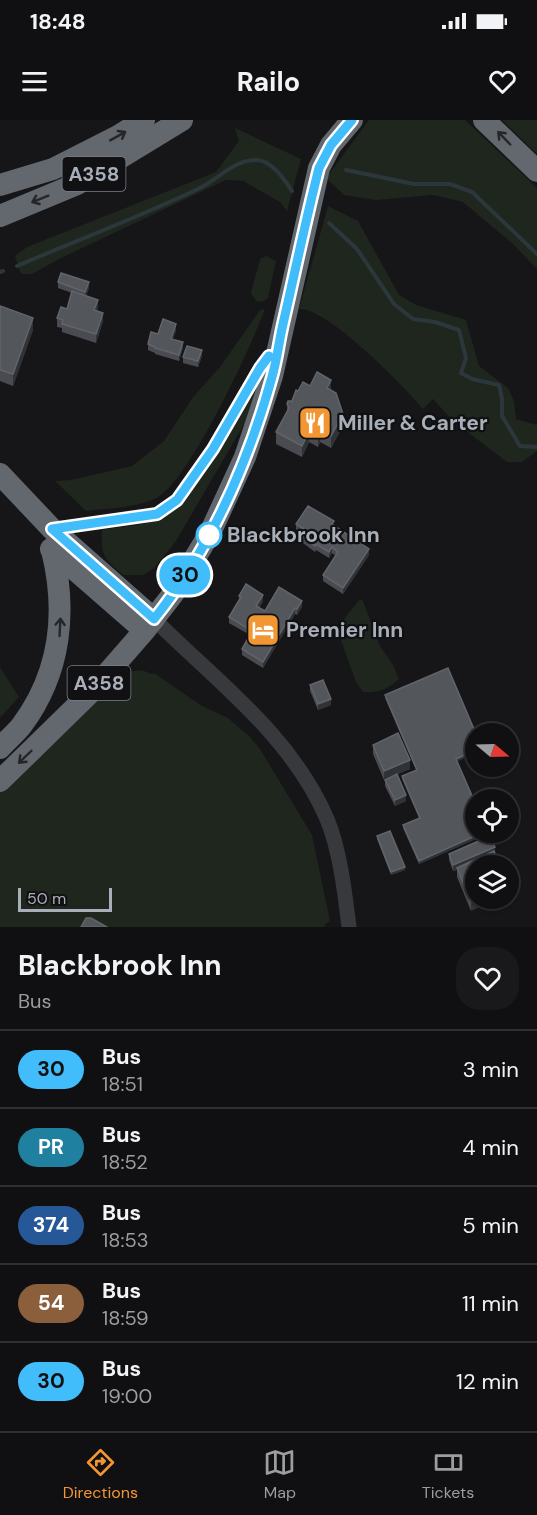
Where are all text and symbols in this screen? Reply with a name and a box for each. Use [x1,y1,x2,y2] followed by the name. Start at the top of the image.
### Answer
[30,7,86,36] text: 18:48
[237,64,300,99] text: Railo
[18,65,51,98] icon: menu
[486,65,519,98] icon: heart
[109,130,126,142] one-way arrow
[497,131,511,146] one-way arrow
[62,157,125,191] road number: A358
[31,195,49,206] one-way arrow
[297,405,333,441] restaurant icon: Miller & Carter
[338,409,488,437] place label: Miller & Carter
[227,521,380,549] place label: Blackbrook Inn
[196,522,222,548] marker: Blackbrook Inn
[158,556,212,594] line badge: 30
[171,561,199,589] text: 30
[245,612,281,648] hotel icon: Premier Inn
[286,616,403,644] place label: Premier Inn
[54,617,65,637] one-way arrow
[68,666,130,700] road number: A358
[465,723,519,777] north arrow
[465,723,519,909] map controls
[18,750,33,765] one-way arrow
[465,789,519,843] button: locate
[465,855,519,909] button: layers
[18,885,112,912] scale bar
[27,888,66,909] text: 50 m
[18,947,222,984] text: Blackbrook Inn
[456,947,519,1010] button: heart
[18,988,52,1014] text: Bus
[102,1042,141,1071] text: Bus
[37,1055,65,1083] text: 30
[463,1055,519,1084] text: 3 min
[102,1071,143,1097] text: 18:51
[102,1120,141,1149] text: Bus
[38,1133,64,1161] text: PR
[462,1133,519,1162] text: 4 min
[102,1149,148,1175] text: 18:52
[102,1198,141,1227] text: Bus
[33,1211,69,1239] text: 374
[462,1211,519,1240] text: 5 min
[102,1227,148,1253] text: 18:53
[102,1276,141,1305] text: Bus
[38,1289,64,1317] text: 54
[462,1289,519,1318] text: 11 min
[102,1305,149,1331] text: 18:59
[102,1354,141,1383] text: Bus
[37,1367,65,1395] text: 30
[456,1367,519,1396] text: 12 min
[102,1383,152,1409] text: 19:00
[63,1446,138,1503] tab: Directions
[263,1446,296,1503] tab: Map
[422,1446,474,1503] tab: Tickets

